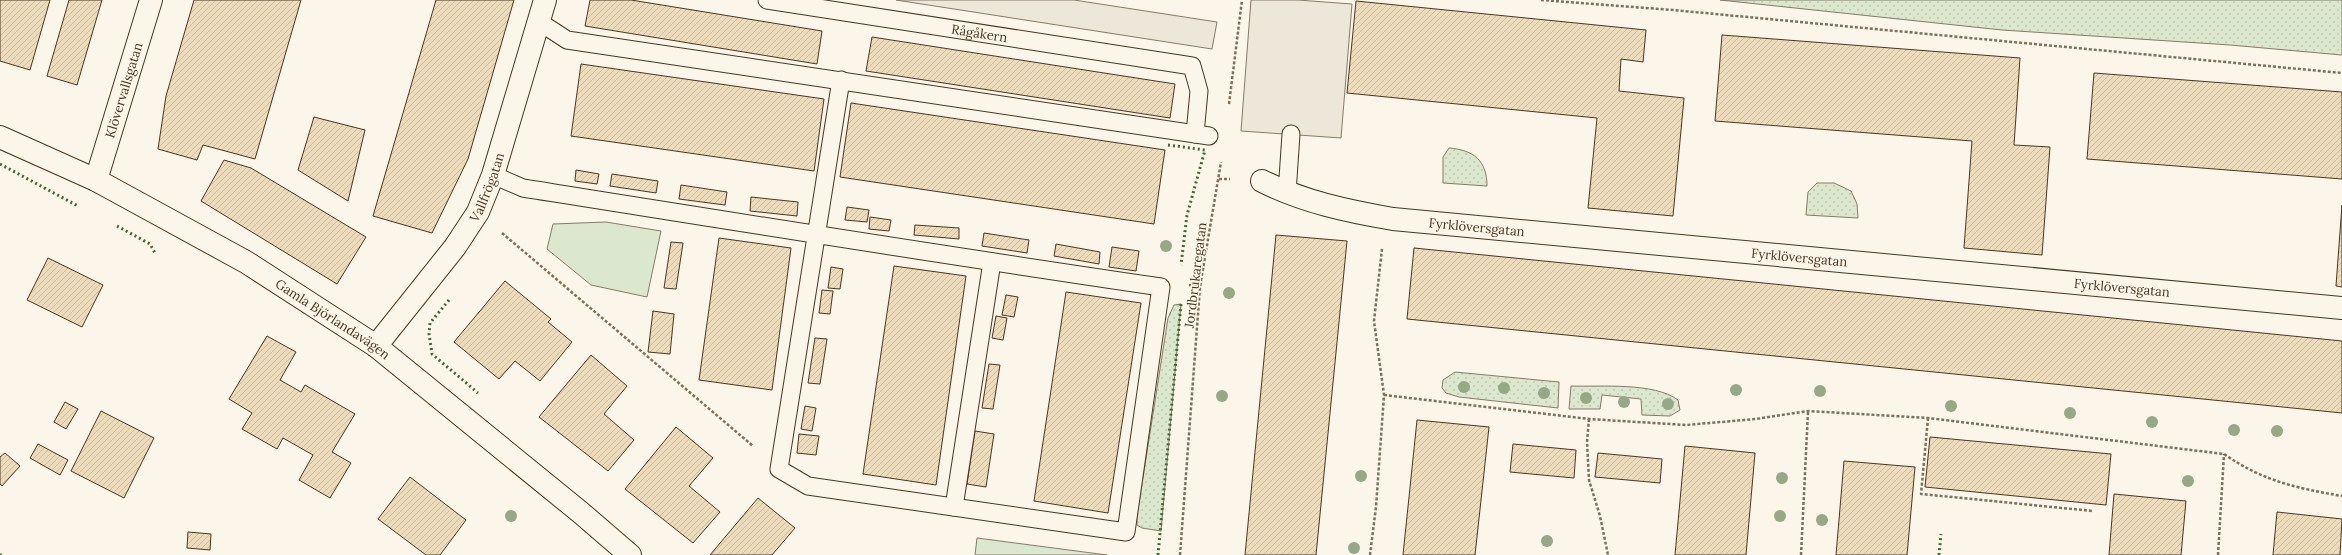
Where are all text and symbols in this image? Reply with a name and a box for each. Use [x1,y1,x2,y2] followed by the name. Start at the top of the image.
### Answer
[950,21,1009,46] street label: Rågåkern
[101,40,147,140] street label: Klövervallsgatan
[465,151,508,226] street label: Vallfrögatan
[1428,214,1526,240] street label: Fyrklöversgatan
[1180,221,1210,330] street label: Jordbrukaregatan
[1750,245,1848,271] street label: Fyrklöversgatan
[272,275,394,363] street label: Gamla Björlandavägen
[2073,275,2171,301] street label: Fyrklöversgatan

